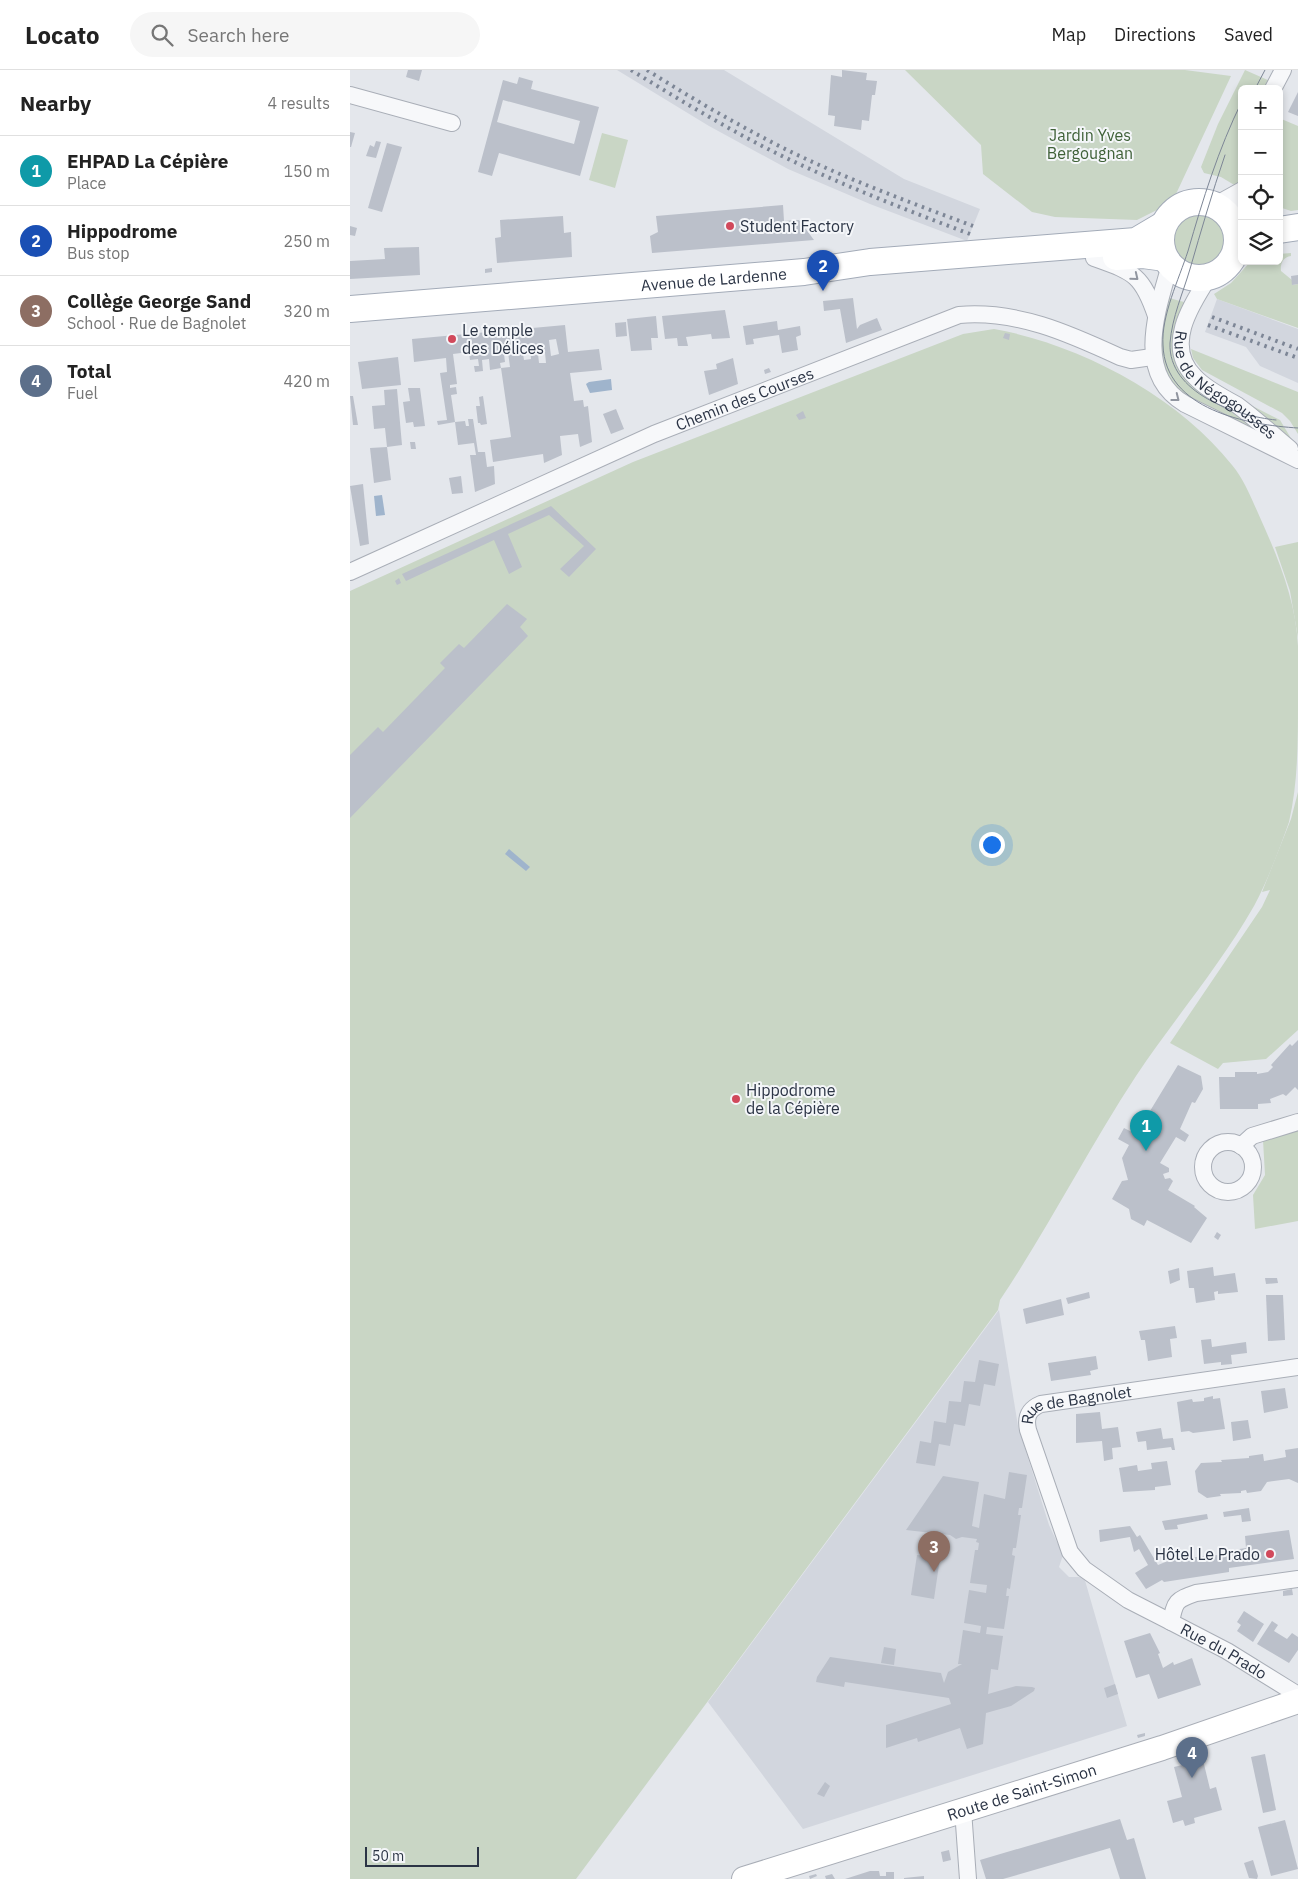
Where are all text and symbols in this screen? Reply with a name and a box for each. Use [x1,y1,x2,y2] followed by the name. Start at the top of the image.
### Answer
[130,12,480,57] search box
[25,19,100,51] text: Locato
[148,21,176,49] icon: search
[188,23,289,47] text: Search here
[1051,23,1086,46] text: Map
[1114,23,1196,46] text: Directions
[1224,23,1273,46] text: Saved
[1238,85,1283,265] map controls
[1238,85,1283,130] button: +
[20,89,91,117] text: Nearby
[267,93,330,113] text: 4 results
[1047,125,1133,163] park label: Jardin Yves Bergougnan
[1238,130,1283,175] button: −
[67,149,229,173] text: EHPAD La Cépière
[31,161,41,181] text: 1
[283,161,330,181] text: 150 m
[67,173,106,193] text: Place
[1238,175,1283,220] button: locate
[740,216,854,236] place label: Student Factory
[67,219,178,243] text: Hippodrome
[724,220,736,232] marker: Student Factory
[1238,220,1283,265] button: layers
[31,231,41,251] text: 2
[283,231,330,251] text: 250 m
[67,243,130,263] text: Bus stop
[807,250,839,291] pin: 2
[640,263,788,295] street label: Avenue de Lardenne
[1129,271,1138,280] one-way arrow
[67,289,251,313] text: Collège George Sand
[31,301,41,321] text: 3
[283,301,330,321] text: 320 m
[67,313,246,333] text: School · Rue de Bagnolet
[462,320,544,358] place label: Le temple des Délices
[1171,329,1281,443] street label: Rue de Négogousses
[446,333,458,345] marker: Le temple des Délices
[67,359,111,383] text: Total
[673,363,816,435] street label: Chemin des Courses
[31,371,41,391] text: 4
[283,371,330,391] text: 420 m
[67,383,98,403] text: Fuel
[1170,392,1180,401] one-way arrow
[979,832,1005,858] your location
[746,1080,840,1118] place label: Hippodrome de la Cépière
[730,1093,742,1105] marker: Hippodrome de la Cépière
[1130,1110,1162,1151] pin: 1
[1017,1381,1133,1425] street label: Rue de Bagnolet
[918,1531,950,1572] pin: 3
[1155,1544,1260,1564] place label: Hôtel Le Prado
[1264,1548,1276,1560] marker: Hôtel Le Prado
[1177,1619,1271,1683] street label: Rue du Prado
[1176,1737,1208,1778] pin: 4
[944,1759,1099,1825] street label: Route de Saint-Simon
[365,1844,479,1867] scale bar
[372,1847,404,1865] text: 50 m

